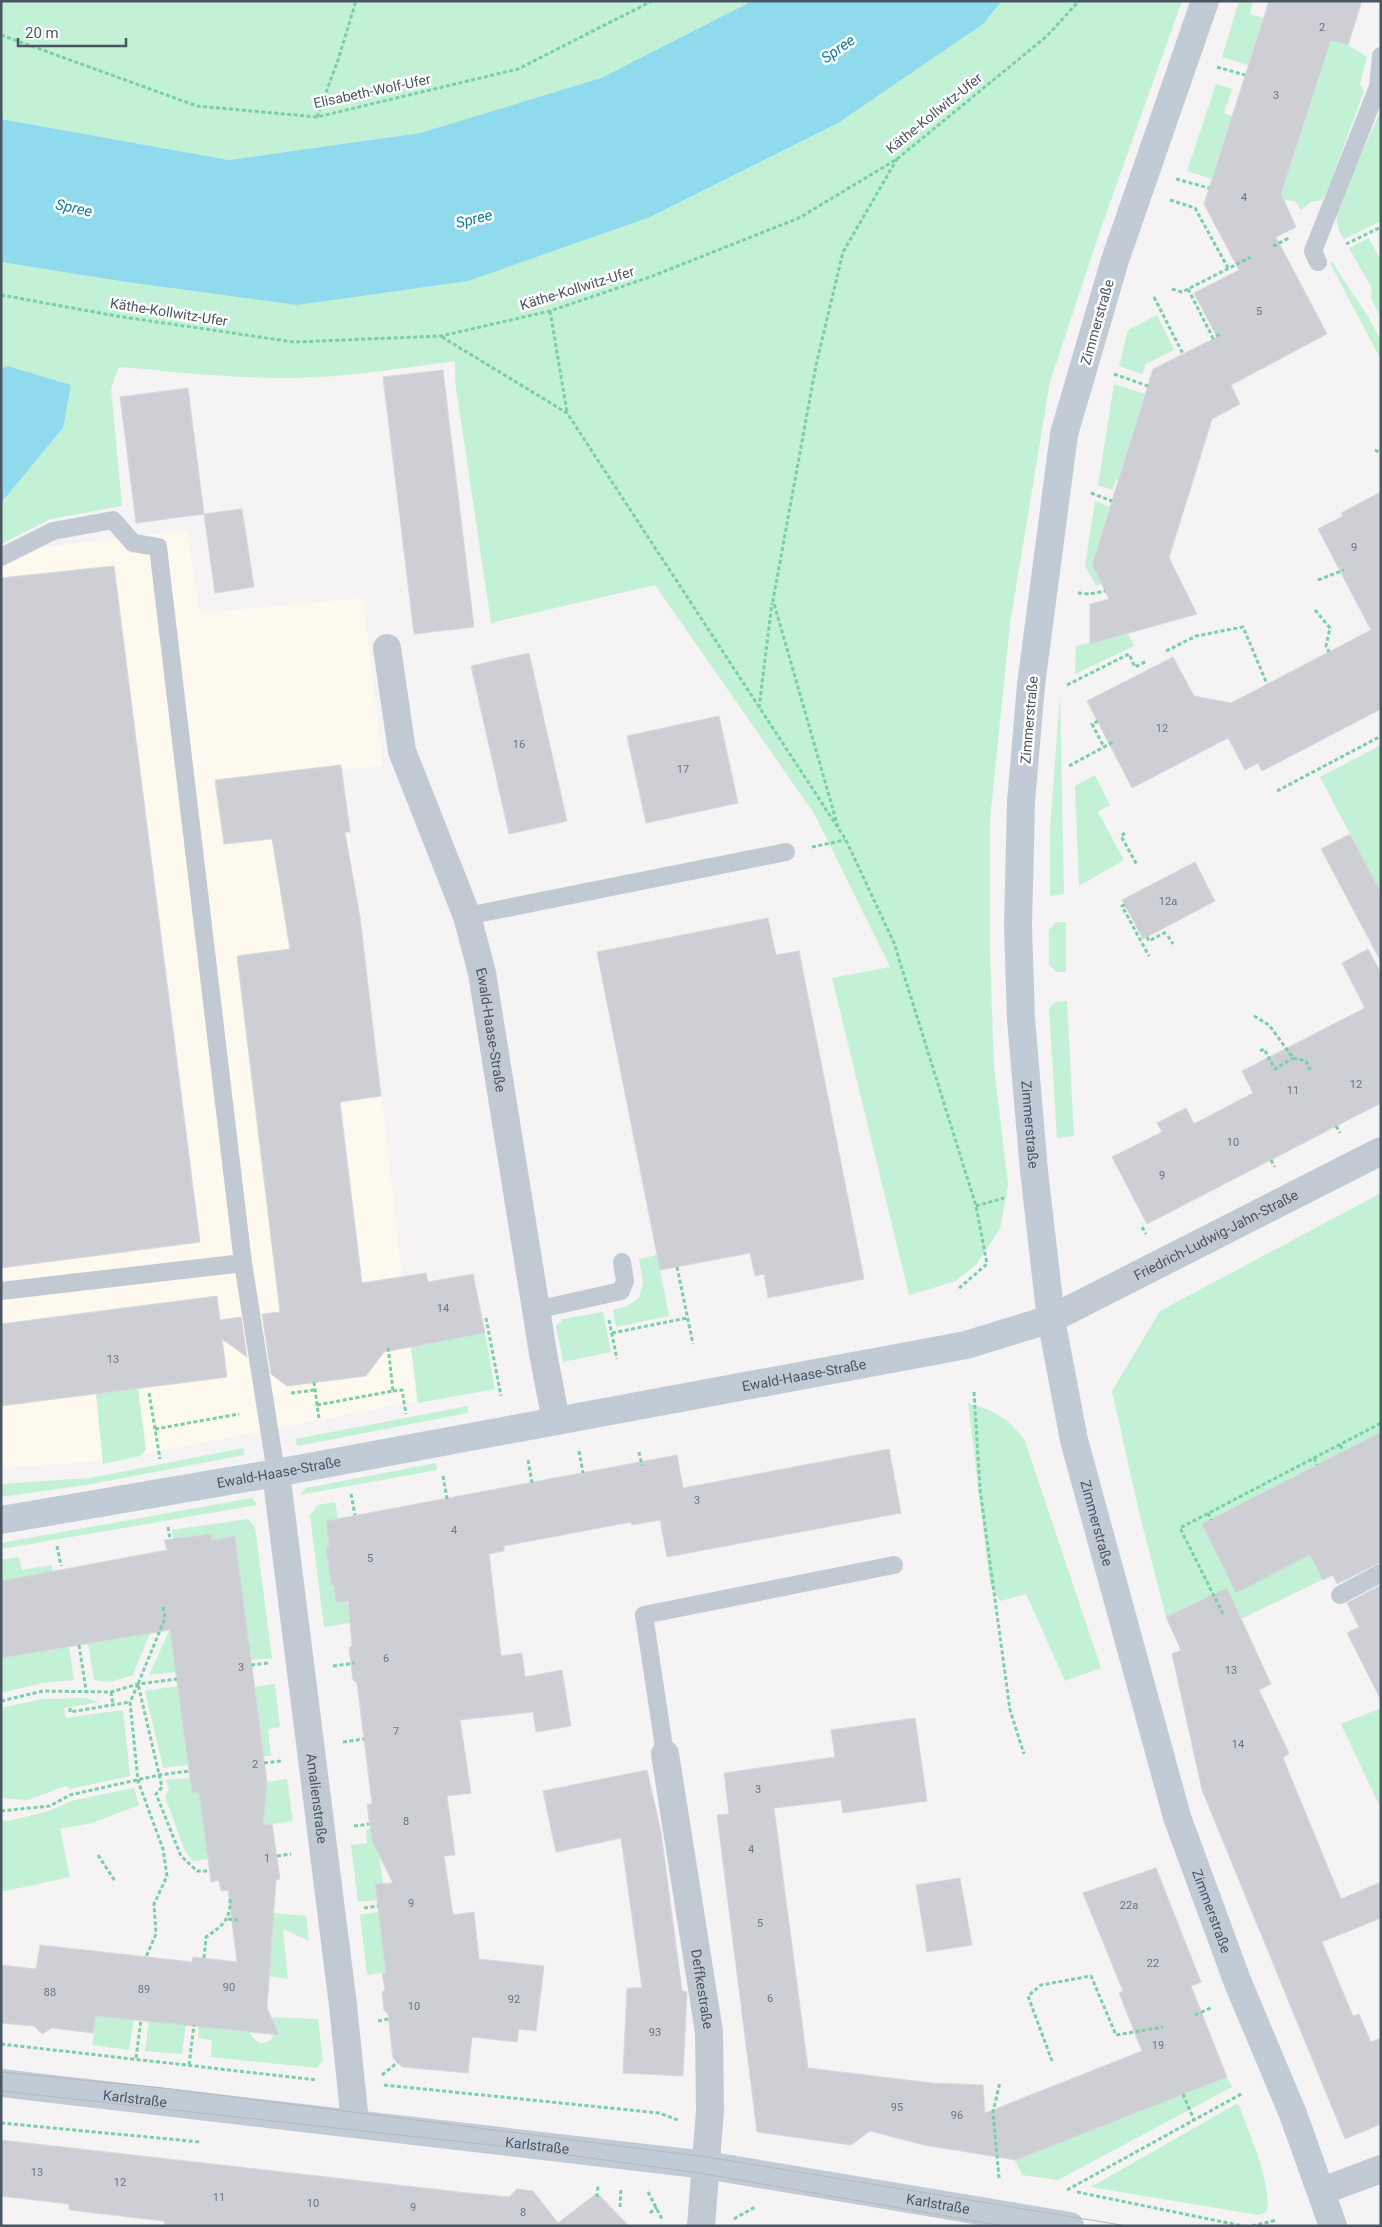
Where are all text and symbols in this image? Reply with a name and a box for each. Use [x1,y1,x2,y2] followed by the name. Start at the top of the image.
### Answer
[18,15,125,47] scale bar
[1319,21,1325,34] house number: 2
[25,24,59,42] text: 20 m
[818,31,859,67] water label: Spree
[883,69,985,157] street label: Käthe-Kollwitz-Ufer
[312,71,432,111] street label: Elisabeth-Wolf-Ufer
[1273,89,1279,102] house number: 3
[1241,191,1247,204] house number: 4
[54,195,94,221] water label: Spree
[454,206,494,232] water label: Spree
[518,263,636,313] street label: Käthe-Kollwitz-Ufer
[1077,277,1117,367] street label: Zimmerstraße
[109,295,229,329] street label: Käthe-Kollwitz-Ufer
[1256,305,1262,318] house number: 5
[1351,541,1357,554] house number: 9
[1017,675,1041,765] street label: Zimmerstraße
[1156,722,1168,735] house number: 12
[513,738,525,751] house number: 16
[677,763,689,776] house number: 17
[1159,895,1177,908] house number: 12a
[473,966,509,1093] street label: Ewald-Haase-Straße
[1350,1078,1362,1091] house number: 12
[1018,1080,1042,1169] street label: Zimmerstraße
[1287,1084,1299,1097] house number: 11
[1227,1136,1239,1149] house number: 10
[1159,1169,1165,1182] house number: 9
[1131,1187,1301,1284] street label: Friedrich-Ludwig-Jahn-Straße
[437,1302,449,1315] house number: 14
[107,1353,119,1366] house number: 13
[741,1356,867,1394] street label: Ewald-Haase-Straße
[216,1453,342,1491] street label: Ewald-Haase-Straße
[1077,1478,1116,1568] street label: Zimmerstraße
[694,1494,700,1507] house number: 3
[451,1524,457,1537] house number: 4
[367,1552,373,1565] house number: 5
[383,1652,389,1665] house number: 6
[238,1661,244,1674] house number: 3
[1225,1664,1237,1677] house number: 13
[393,1725,399,1738] house number: 7
[1232,1738,1244,1751] house number: 14
[303,1752,331,1844] street label: Amalienstraße
[252,1758,258,1771] house number: 2
[755,1783,761,1796] house number: 3
[403,1815,409,1828] house number: 8
[748,1843,754,1856] house number: 4
[264,1852,270,1865] house number: 1
[1189,1867,1234,1955] street label: Zimmerstraße
[408,1897,414,1910] house number: 9
[1120,1899,1138,1912] house number: 22a
[757,1917,763,1930] house number: 5
[688,1948,716,2030] street label: Deffkestraße
[1147,1957,1159,1970] house number: 22
[223,1981,235,1994] house number: 90
[138,1983,150,1996] house number: 89
[44,1986,56,1999] house number: 88
[767,1992,773,2005] house number: 6
[508,1993,520,2006] house number: 92
[408,2000,420,2013] house number: 10
[649,2026,661,2039] house number: 93
[1152,2039,1164,2052] house number: 19
[102,2087,168,2110] street label: Karlstraße
[891,2101,903,2114] house number: 95
[951,2109,963,2122] house number: 96
[505,2134,570,2157] street label: Karlstraße
[31,2166,43,2179] house number: 13
[114,2176,126,2189] house number: 12
[213,2191,225,2204] house number: 11
[905,2191,971,2217] street label: Karlstraße
[307,2197,319,2210] house number: 10
[410,2201,416,2214] house number: 9
[520,2206,526,2219] house number: 8

